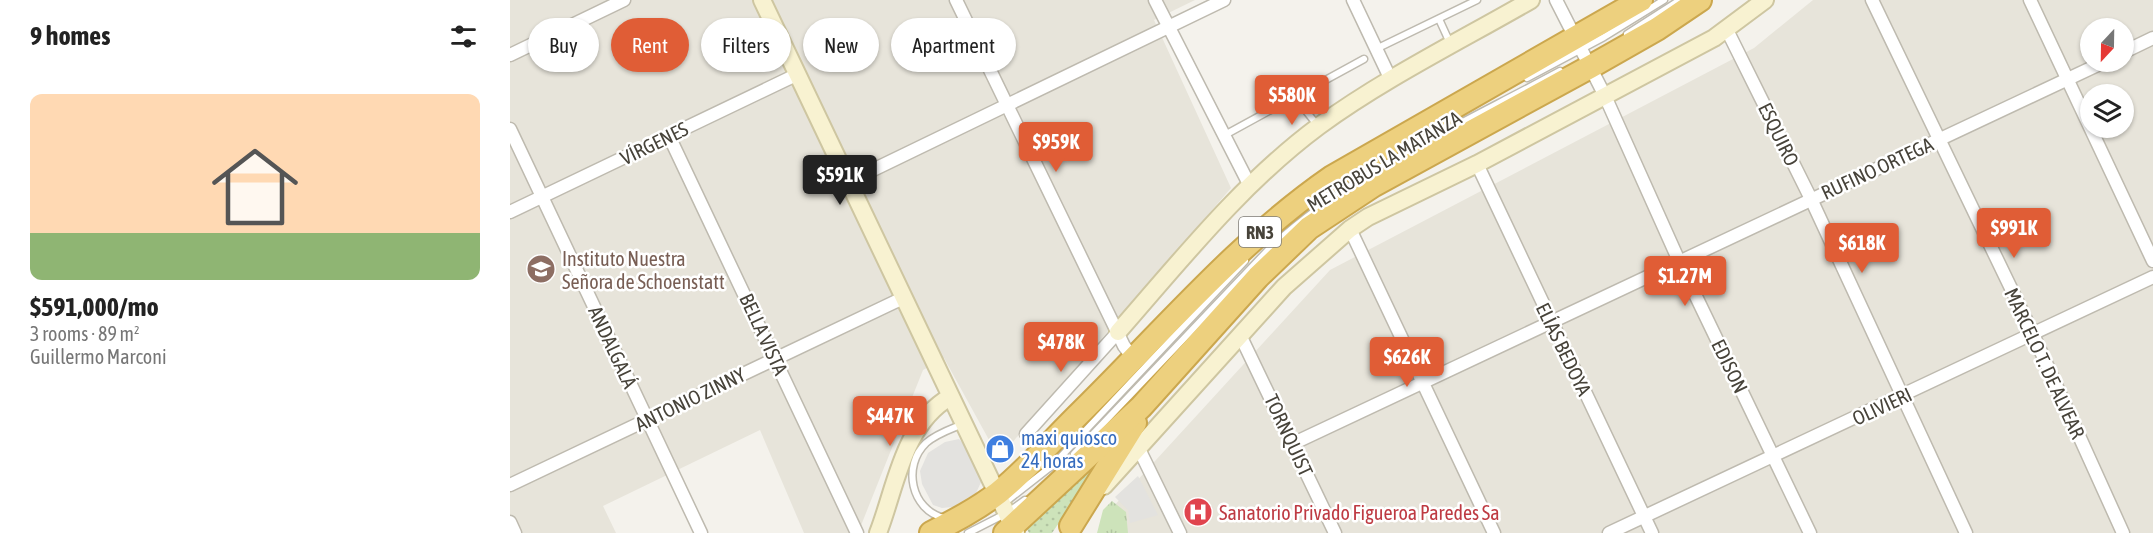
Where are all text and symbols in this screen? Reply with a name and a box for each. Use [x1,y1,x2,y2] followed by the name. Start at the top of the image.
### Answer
[528,18,599,72] chip: Buy
[611,18,689,72] chip: Rent
[701,18,791,72] chip: Filters
[803,18,879,72] chip: New
[891,18,1016,72] chip: Apartment
[2080,18,2134,72] north arrow
[2080,18,2134,138] map controls
[447,20,480,53] icon: filters
[30,21,110,51] text: 9 homes
[1250,75,1334,126] pin: $580K
[1269,83,1315,106] text: $580K
[2080,84,2134,138] button: layers
[1754,99,1804,169] street label: ESQUIRO
[1303,106,1465,216] street label: METROBUS LA MATANZA
[616,117,692,169] street label: VÍRGENES
[1014,122,1098,173] pin: $959K
[1033,130,1079,153] text: $959K
[1818,132,1937,204] street label: RUFINO ORTEGA
[201,133,309,241] icon: home
[798,155,882,206] pin: $591K
[817,163,863,186] text: $591K
[1972,208,2056,259] pin: $991K
[1991,216,2037,239] text: $991K
[1239,217,1281,247] road number: RN3
[1820,223,1904,274] pin: $618K
[1839,231,1885,254] text: $618K
[562,247,725,293] place label: Instituto Nuestra Señora de Schoenstatt
[525,253,557,285] school or university icon: Instituto Nuestra Señora de Schoenstatt
[1636,256,1734,307] pin: $1.27M
[1658,264,1712,287] text: $1.27M
[2000,284,2090,442] street label: MARCELO T. DE ALVEAR
[735,290,793,379] street label: BELLA VISTA
[30,292,159,322] text: $591,000/mo
[1532,299,1596,399] street label: ELÍAS BEDOYA
[584,302,642,392] street label: ANDALGALÁ
[30,322,140,345] text: 3 rooms · 89 m²
[1019,322,1103,373] pin: $478K
[1038,330,1084,353] text: $478K
[1707,335,1753,397] street label: EDISON
[1365,337,1449,388] pin: $626K
[30,345,166,368] text: Guillermo Marconi
[1384,345,1430,368] text: $626K
[631,362,749,436] street label: ANTONIO ZINNY
[1849,382,1915,430] street label: OLIVIERI
[1260,390,1318,480] street label: TORNQUIST
[848,396,932,447] pin: $447K
[867,404,913,427] text: $447K
[1021,426,1117,472] place label: maxi quiosco 24 horas
[984,433,1016,465] shop icon: maxi quiosco 24 horas
[1182,496,1214,528] hospital icon: Sanatorio Privado Figueroa Paredes Sa
[1219,501,1500,524] place label: Sanatorio Privado Figueroa Paredes Sa

